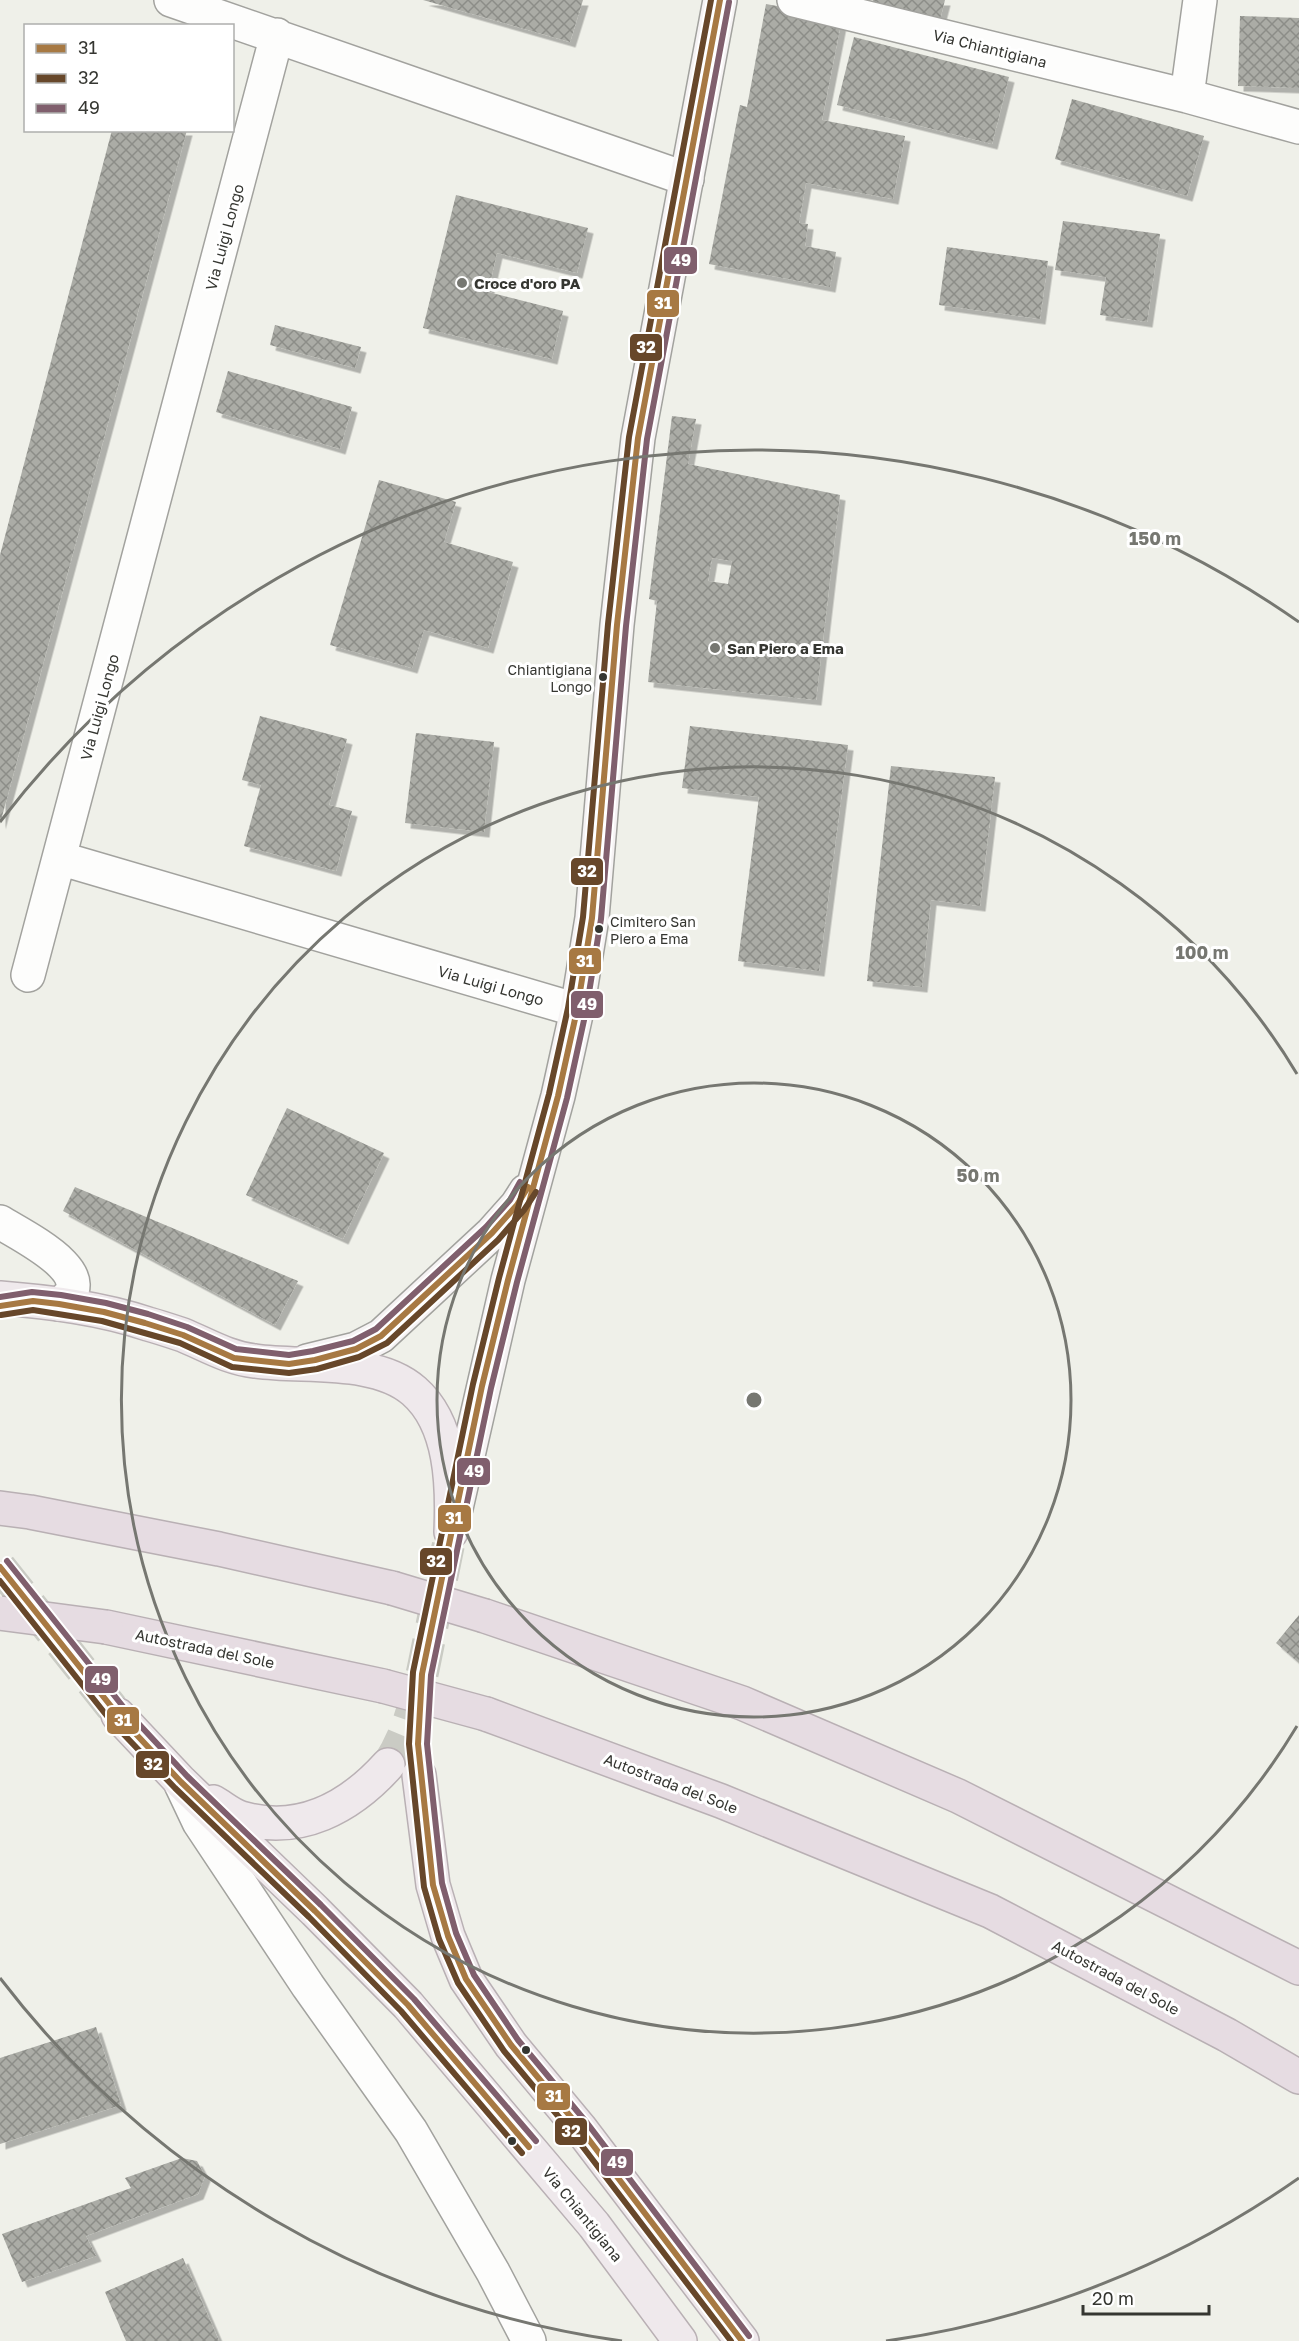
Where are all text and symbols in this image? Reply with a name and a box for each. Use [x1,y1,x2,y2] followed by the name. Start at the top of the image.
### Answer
[24,24,234,132] legend
[931,25,1049,71] street label: Via Chiantigiana
[78,36,98,58] text: 31
[78,66,99,88] text: 32
[78,96,100,118] text: 49
[201,182,247,292] street label: Via Luigi Longo
[663,246,698,275] line badge: 49
[671,250,691,270] text: 49
[474,274,581,292] place label: Croce d'oro PA
[455,276,469,290] marker: Croce d'oro PA
[646,289,680,318] line badge: 31
[654,293,672,313] text: 31
[629,333,663,362] line badge: 32
[636,337,656,357] text: 32
[1129,527,1181,549] text: 150 m
[727,639,844,657] place label: San Piero a Ema
[708,641,722,655] marker: San Piero a Ema
[76,652,122,762] street label: Via Luigi Longo
[508,661,592,695] place label: Chiantigiana Longo
[597,671,609,683] marker: Chiantigiana Longo
[570,857,604,886] line badge: 32
[577,861,597,881] text: 32
[610,913,696,947] place label: Cimitero San Piero a Ema
[593,923,605,935] marker: Cimitero San Piero a Ema
[1176,941,1228,963] text: 100 m
[568,947,602,975] line badge: 31
[576,951,594,971] text: 31
[436,961,546,1009] street label: Via Luigi Longo
[570,990,604,1019] line badge: 49
[577,994,597,1014] text: 49
[957,1164,999,1186] text: 50 m
[744,1390,764,1410] centre of rings
[456,1457,491,1486] line badge: 49
[464,1461,484,1481] text: 49
[437,1504,472,1533] line badge: 31
[445,1508,463,1528] text: 31
[419,1547,453,1576] line badge: 32
[426,1551,446,1571] text: 32
[134,1624,277,1672] street label: Autostrada del Sole
[84,1665,119,1694] line badge: 49
[91,1669,111,1689] text: 49
[106,1706,140,1735] line badge: 31
[114,1710,132,1730] text: 31
[602,1749,741,1817] street label: Autostrada del Sole
[135,1750,170,1779] line badge: 32
[143,1754,163,1774] text: 32
[1049,1936,1183,2018] street label: Autostrada del Sole
[520,2044,532,2056] unlabelled marker
[536,2082,571,2111] line badge: 31
[545,2086,563,2106] text: 31
[554,2117,588,2146] line badge: 32
[561,2121,581,2141] text: 32
[506,2135,518,2147] unlabelled marker
[600,2148,634,2177] line badge: 49
[607,2152,627,2172] text: 49
[539,2163,627,2265] street label: Via Chiantigiana
[1083,2278,1209,2316] scale bar
[1092,2287,1134,2309] text: 20 m

